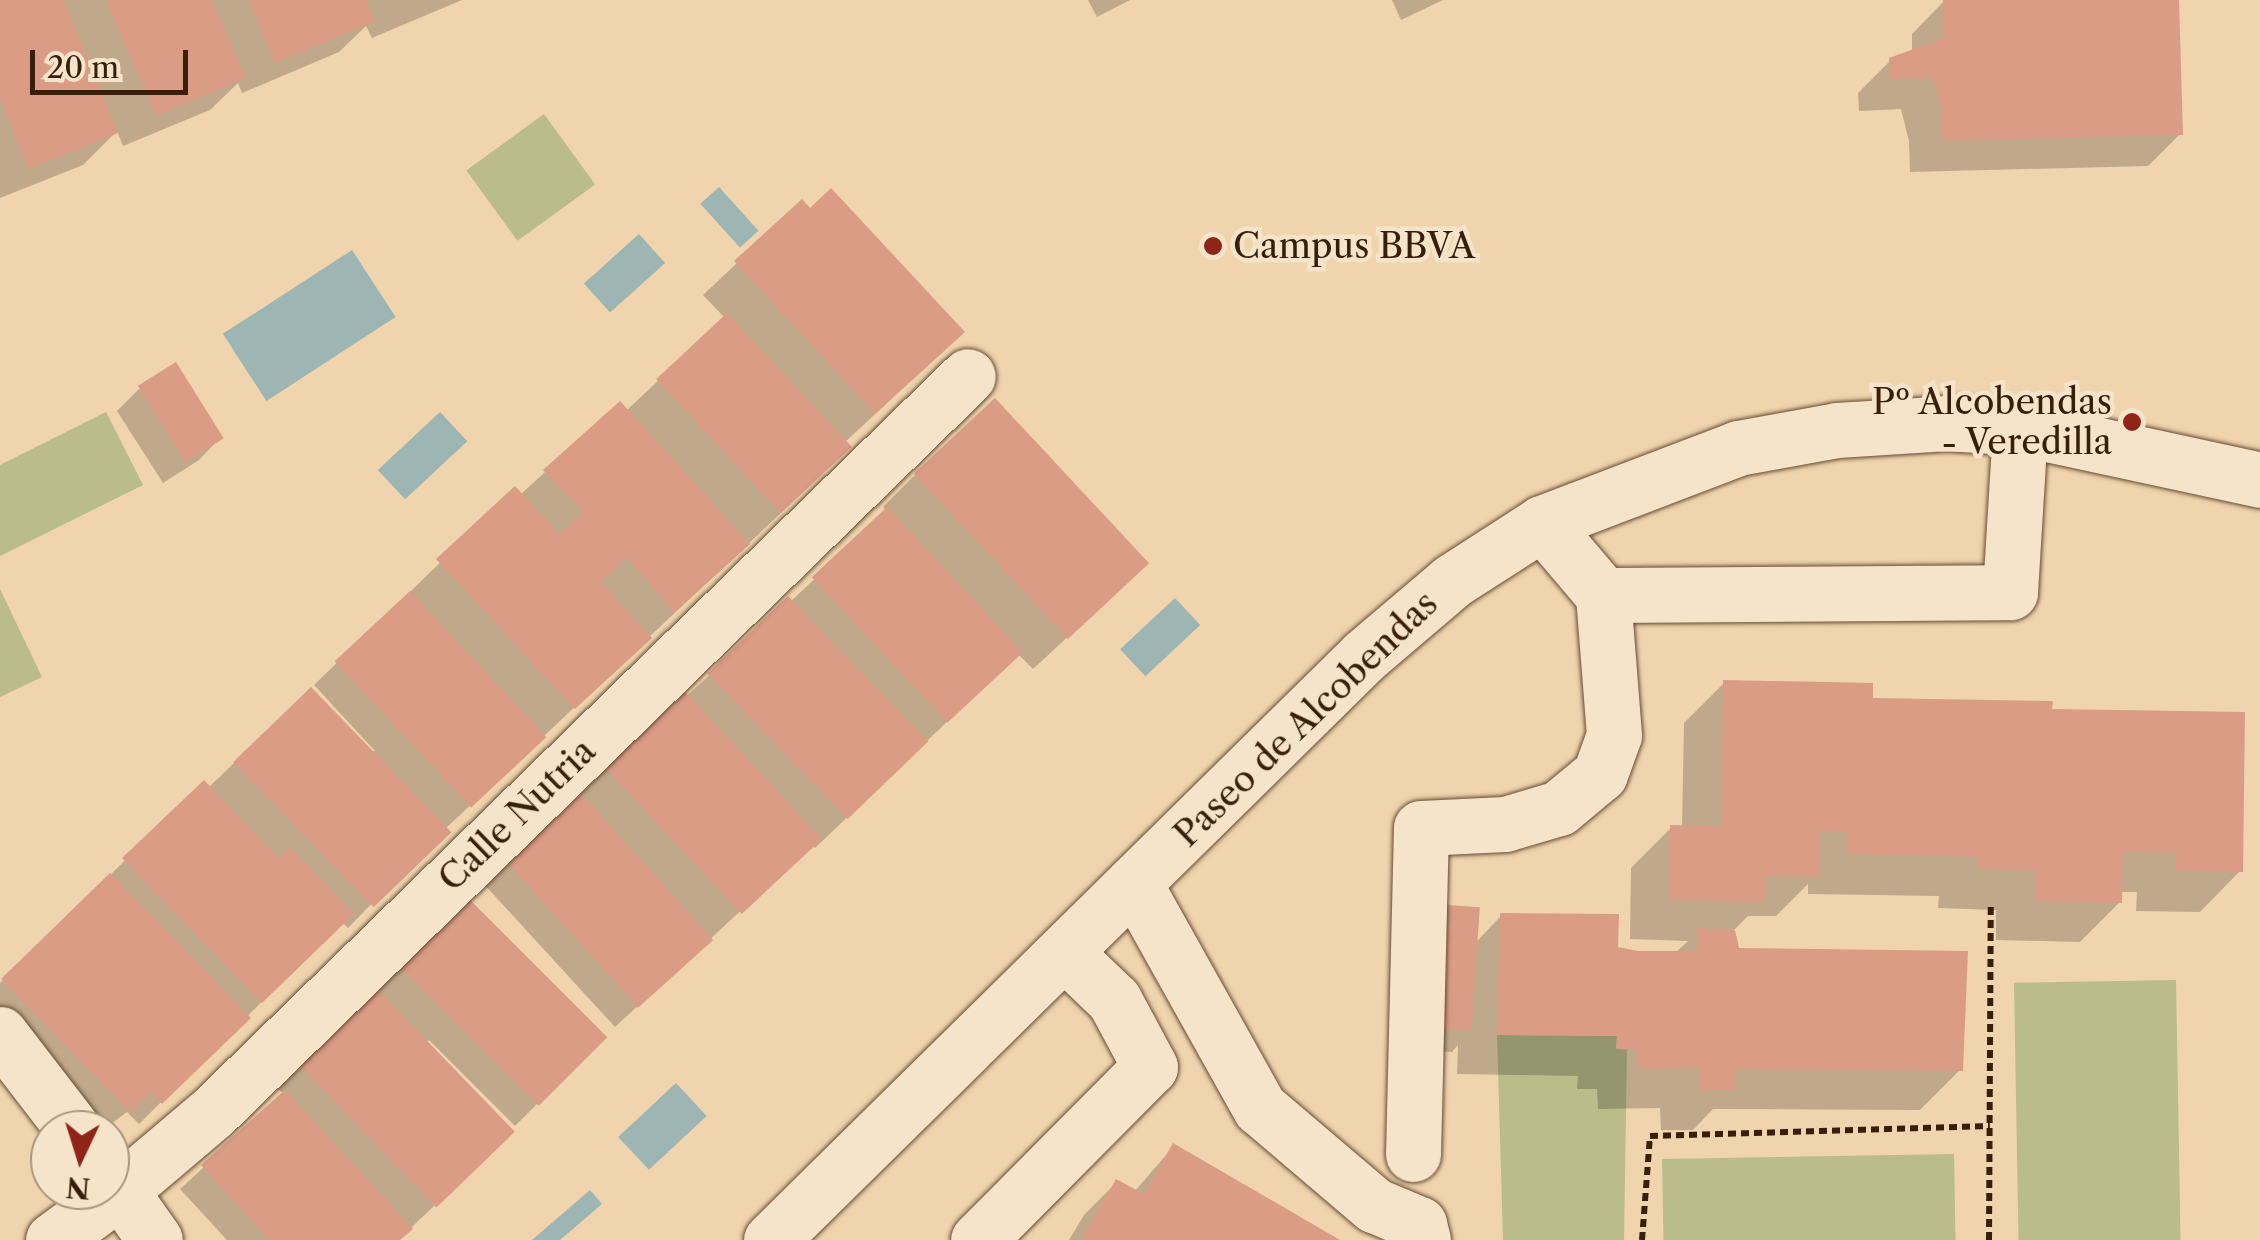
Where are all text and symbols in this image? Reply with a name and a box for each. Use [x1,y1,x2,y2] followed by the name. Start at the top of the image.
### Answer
[35,30,192,92] scale bar
[47,49,119,86] text: 20 m
[1233,225,1475,267] place label: Campus BBVA
[1202,235,1224,257] marker: Campus BBVA
[1871,381,2112,463] place label: Pº Alcobendas - Veredilla
[2121,411,2143,433] marker: Pº Alcobendas - Veredilla
[1165,582,1447,856] street label: Paseo de Alcobendas
[430,730,604,900] street label: Calle Nutria
[30,1110,130,1210] north arrow
[65,1170,91,1206] text: N

